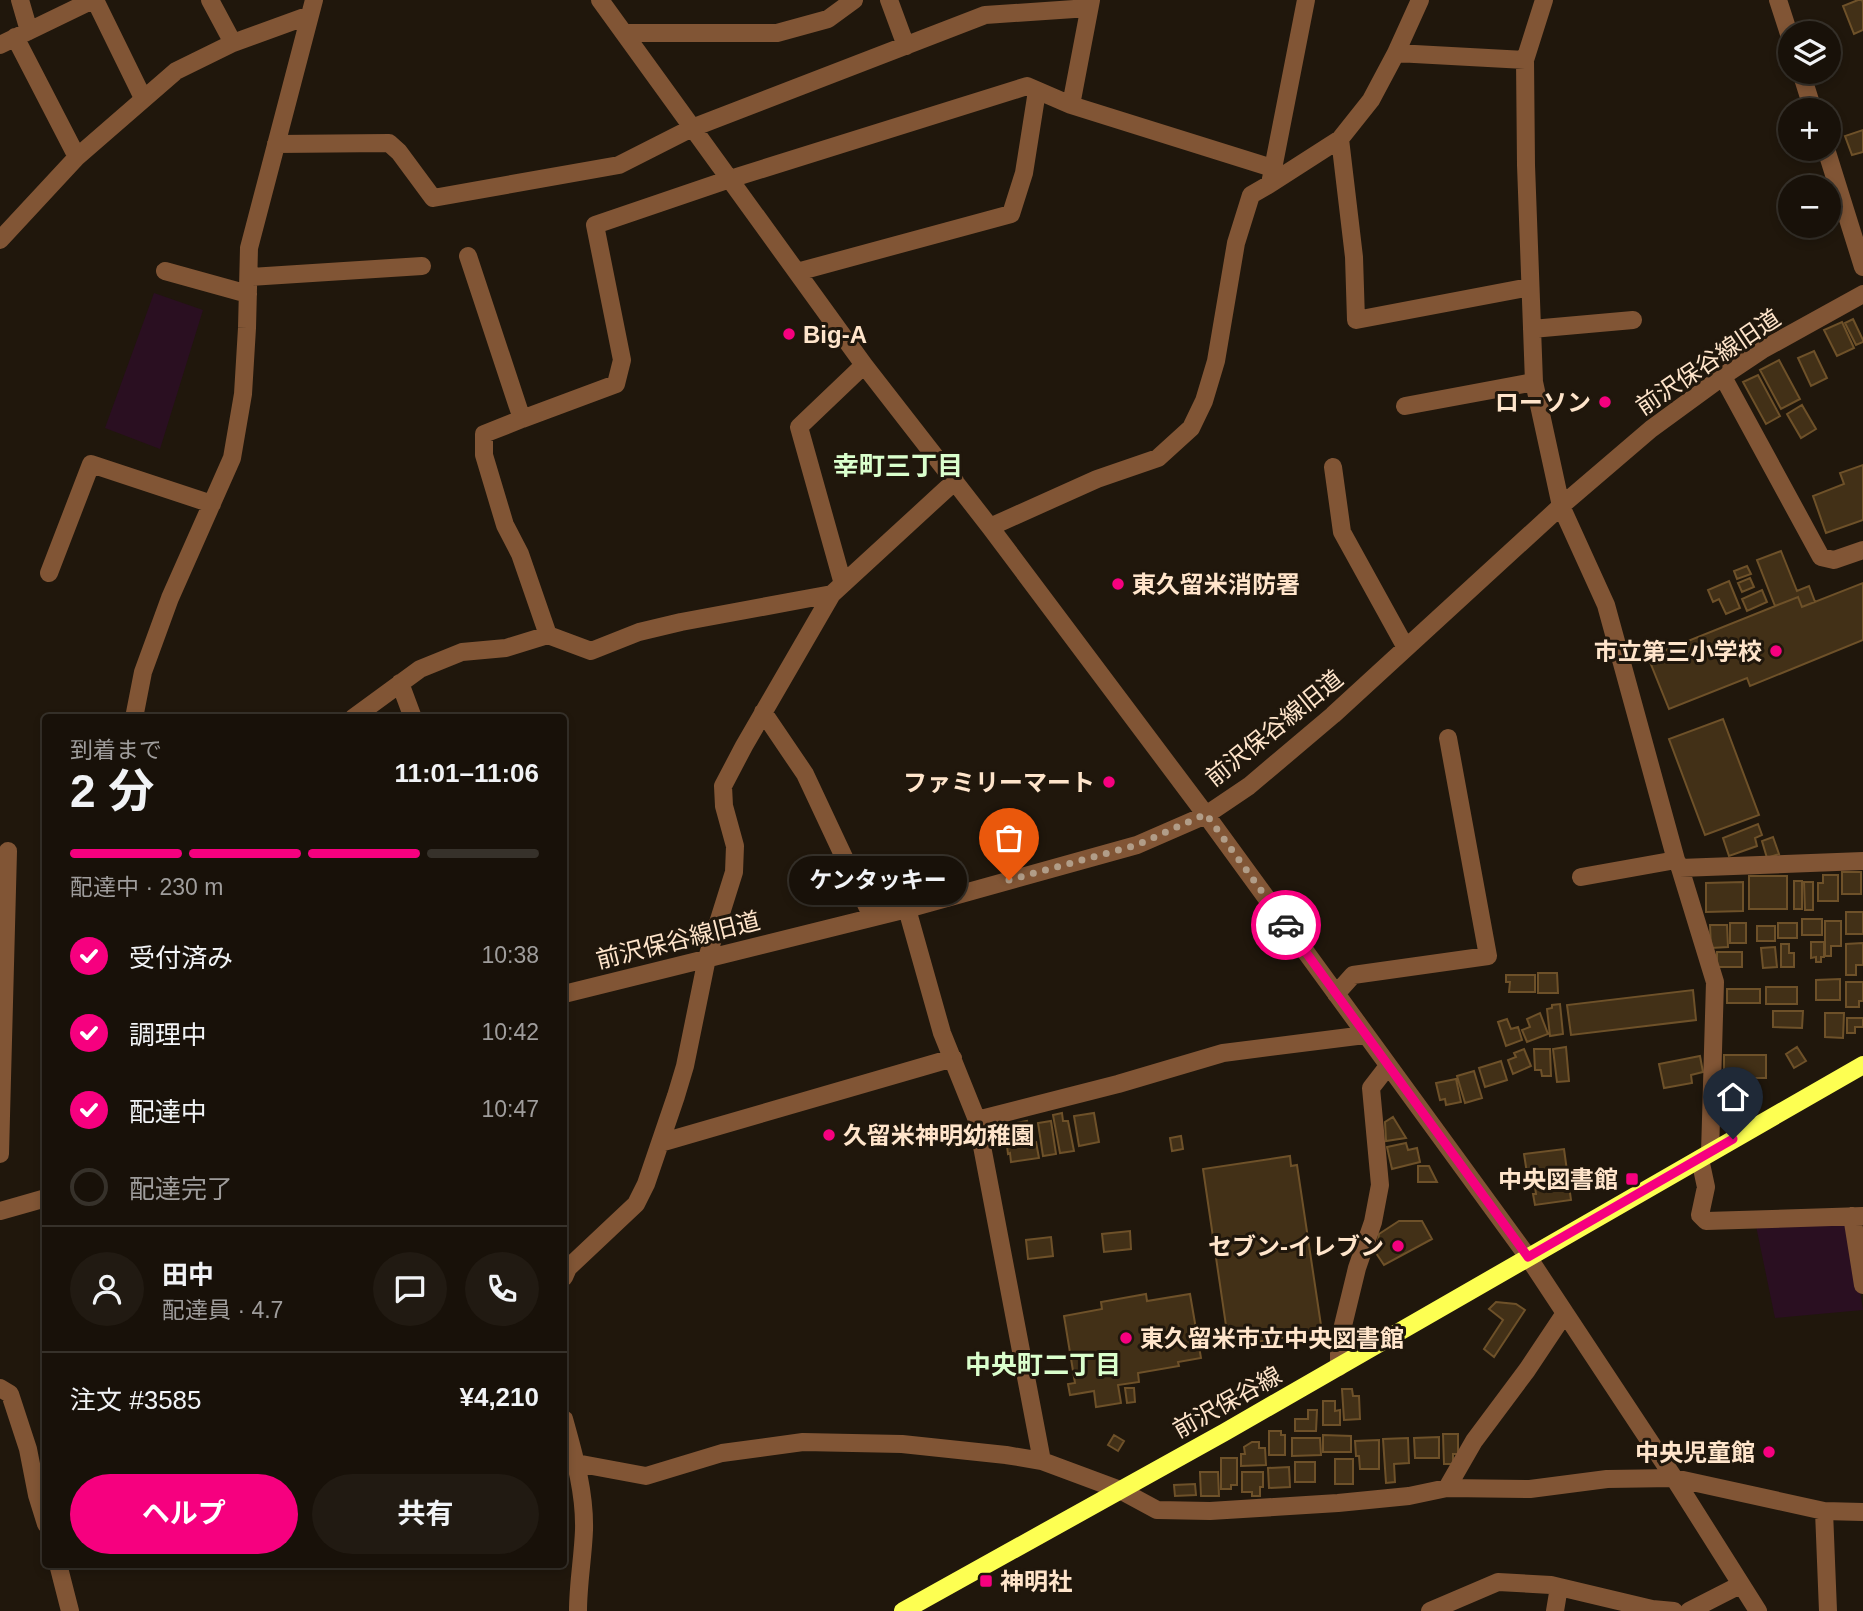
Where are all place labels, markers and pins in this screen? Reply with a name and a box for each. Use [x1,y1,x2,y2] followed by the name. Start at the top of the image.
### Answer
[803,321,867,348] place label: Big-A
[781,326,797,342] marker: Big-A
[1495,389,1591,416] place label: ローソン
[1597,394,1613,410] marker: ローソン
[1132,571,1300,598] place label: 東久留米消防署
[1110,576,1126,592] marker: 東久留米消防署
[1594,638,1762,665] place label: 市立第三小学校
[1768,643,1784,659] marker: 市立第三小学校
[903,769,1095,796] place label: ファミリーマート
[1101,774,1117,790] marker: ファミリーマート
[979,808,1039,880] pin
[788,856,967,904] callout: ケンタッキー
[1703,1067,1763,1139] pin
[843,1122,1035,1149] place label: 久留米神明幼稚園
[821,1127,837,1143] marker: 久留米神明幼稚園
[1498,1166,1618,1193] place label: 中央図書館
[1624,1171,1640,1187] marker: 中央図書館
[1208,1233,1384,1260] place label: セブン-イレブン
[1390,1238,1406,1254] marker: セブン-イレブン
[1140,1325,1404,1352] place label: 東久留米市立中央図書館
[1118,1330,1134,1346] marker: 東久留米市立中央図書館
[1635,1439,1755,1466] place label: 中央児童館
[1761,1444,1777,1460] marker: 中央児童館
[1000,1568,1072,1595] place label: 神明社
[978,1573,994,1589] marker: 神明社

